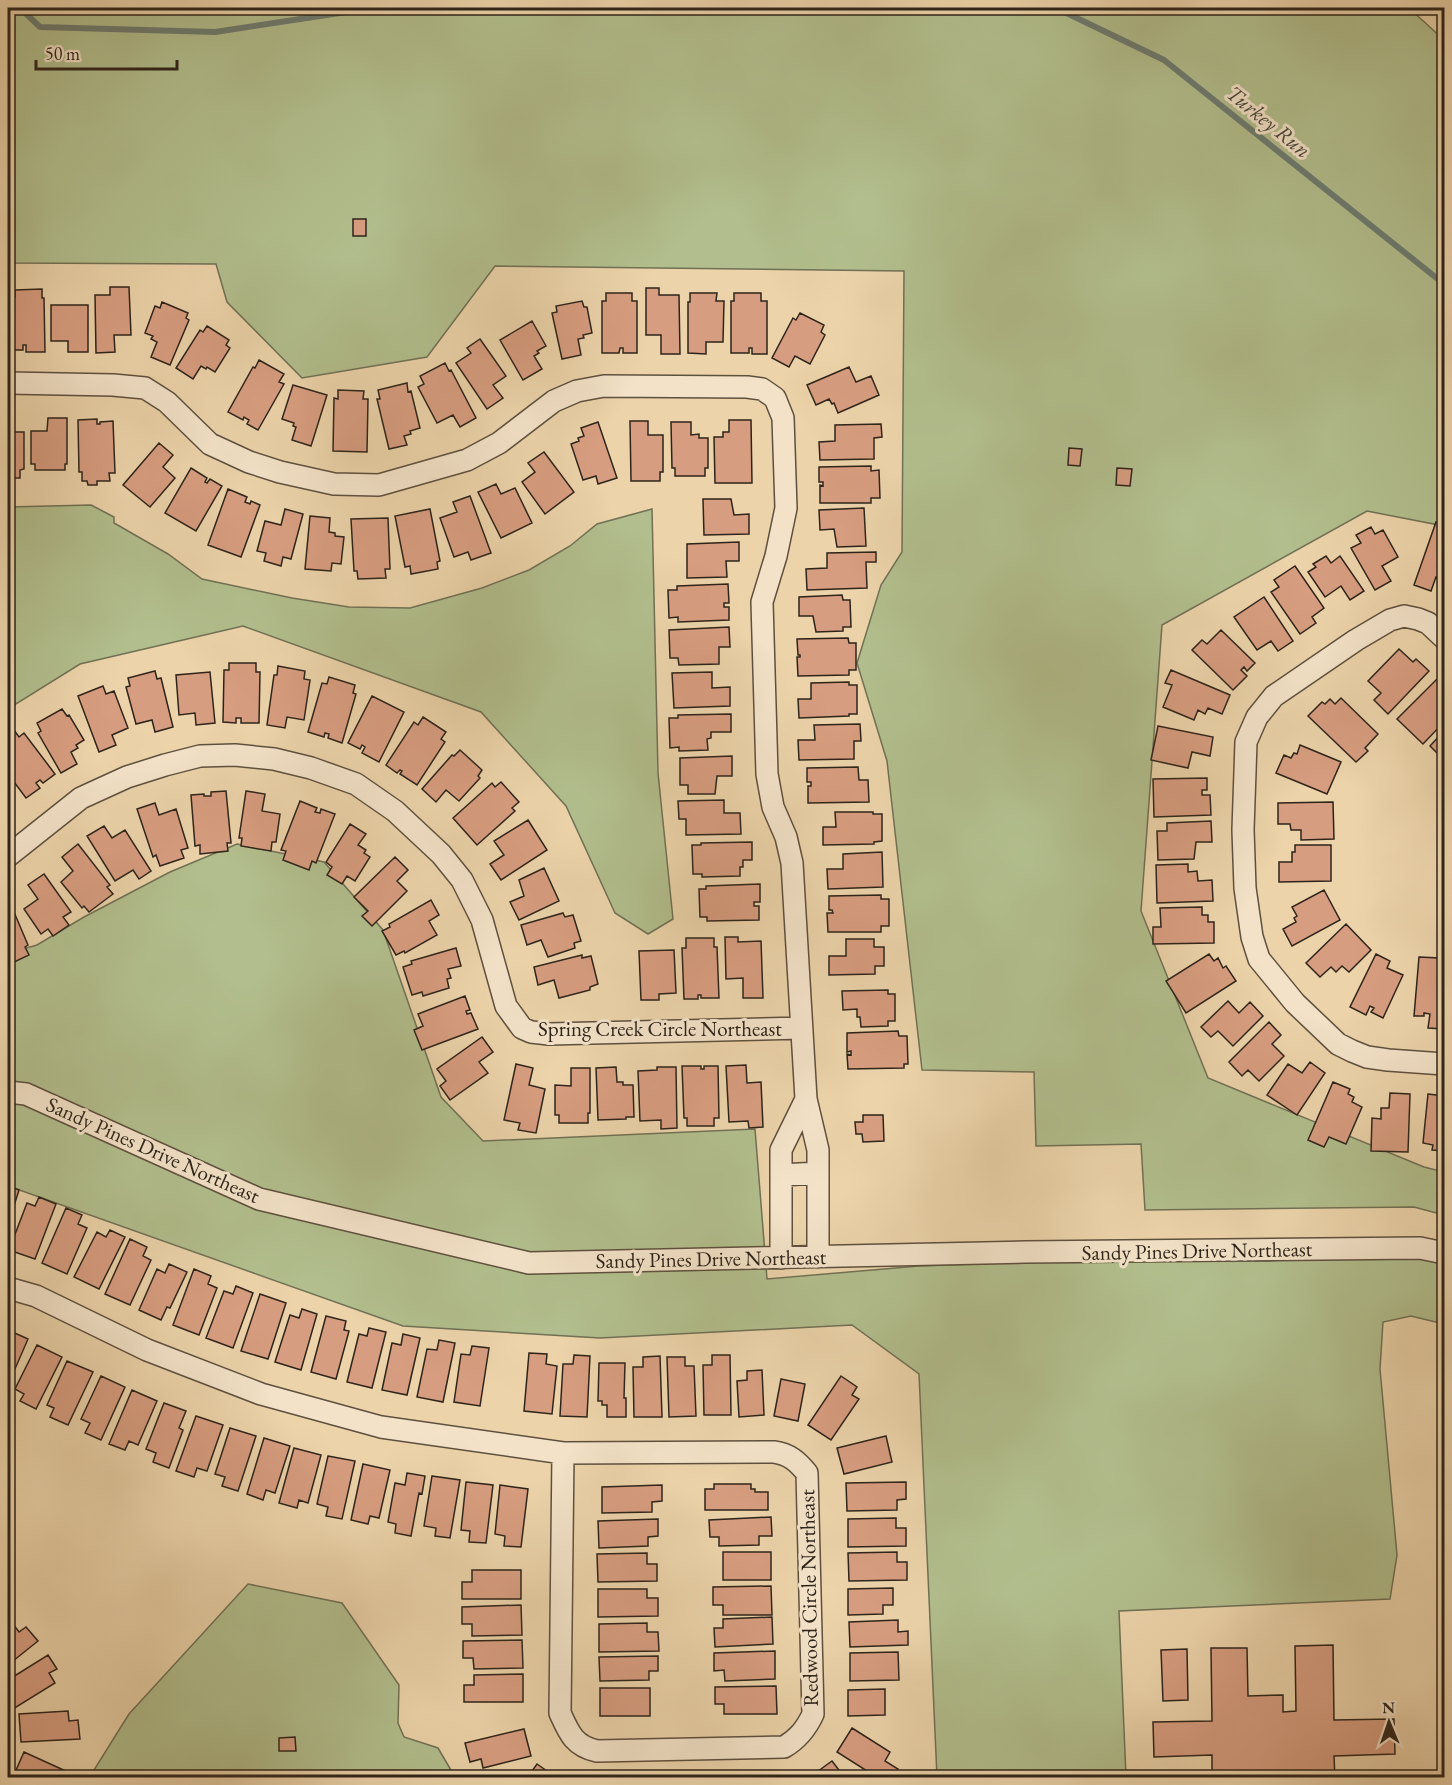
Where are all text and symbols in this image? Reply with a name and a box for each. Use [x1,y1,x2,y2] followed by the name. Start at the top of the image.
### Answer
[36,33,177,71] scale bar
[45,42,80,65] text: 50 m
[1221,79,1317,164] water label: Turkey Run
[538,1015,782,1042] street label: Spring Creek Circle Northeast
[42,1090,264,1209] street label: Sandy Pines Drive Northeast
[1081,1235,1313,1266] street label: Sandy Pines Drive Northeast
[595,1243,827,1274] street label: Sandy Pines Drive Northeast
[793,1489,824,1707] street label: Redwood Circle Northeast
[1359,1692,1419,1752] north arrow
[1382,1697,1395,1718] text: N

